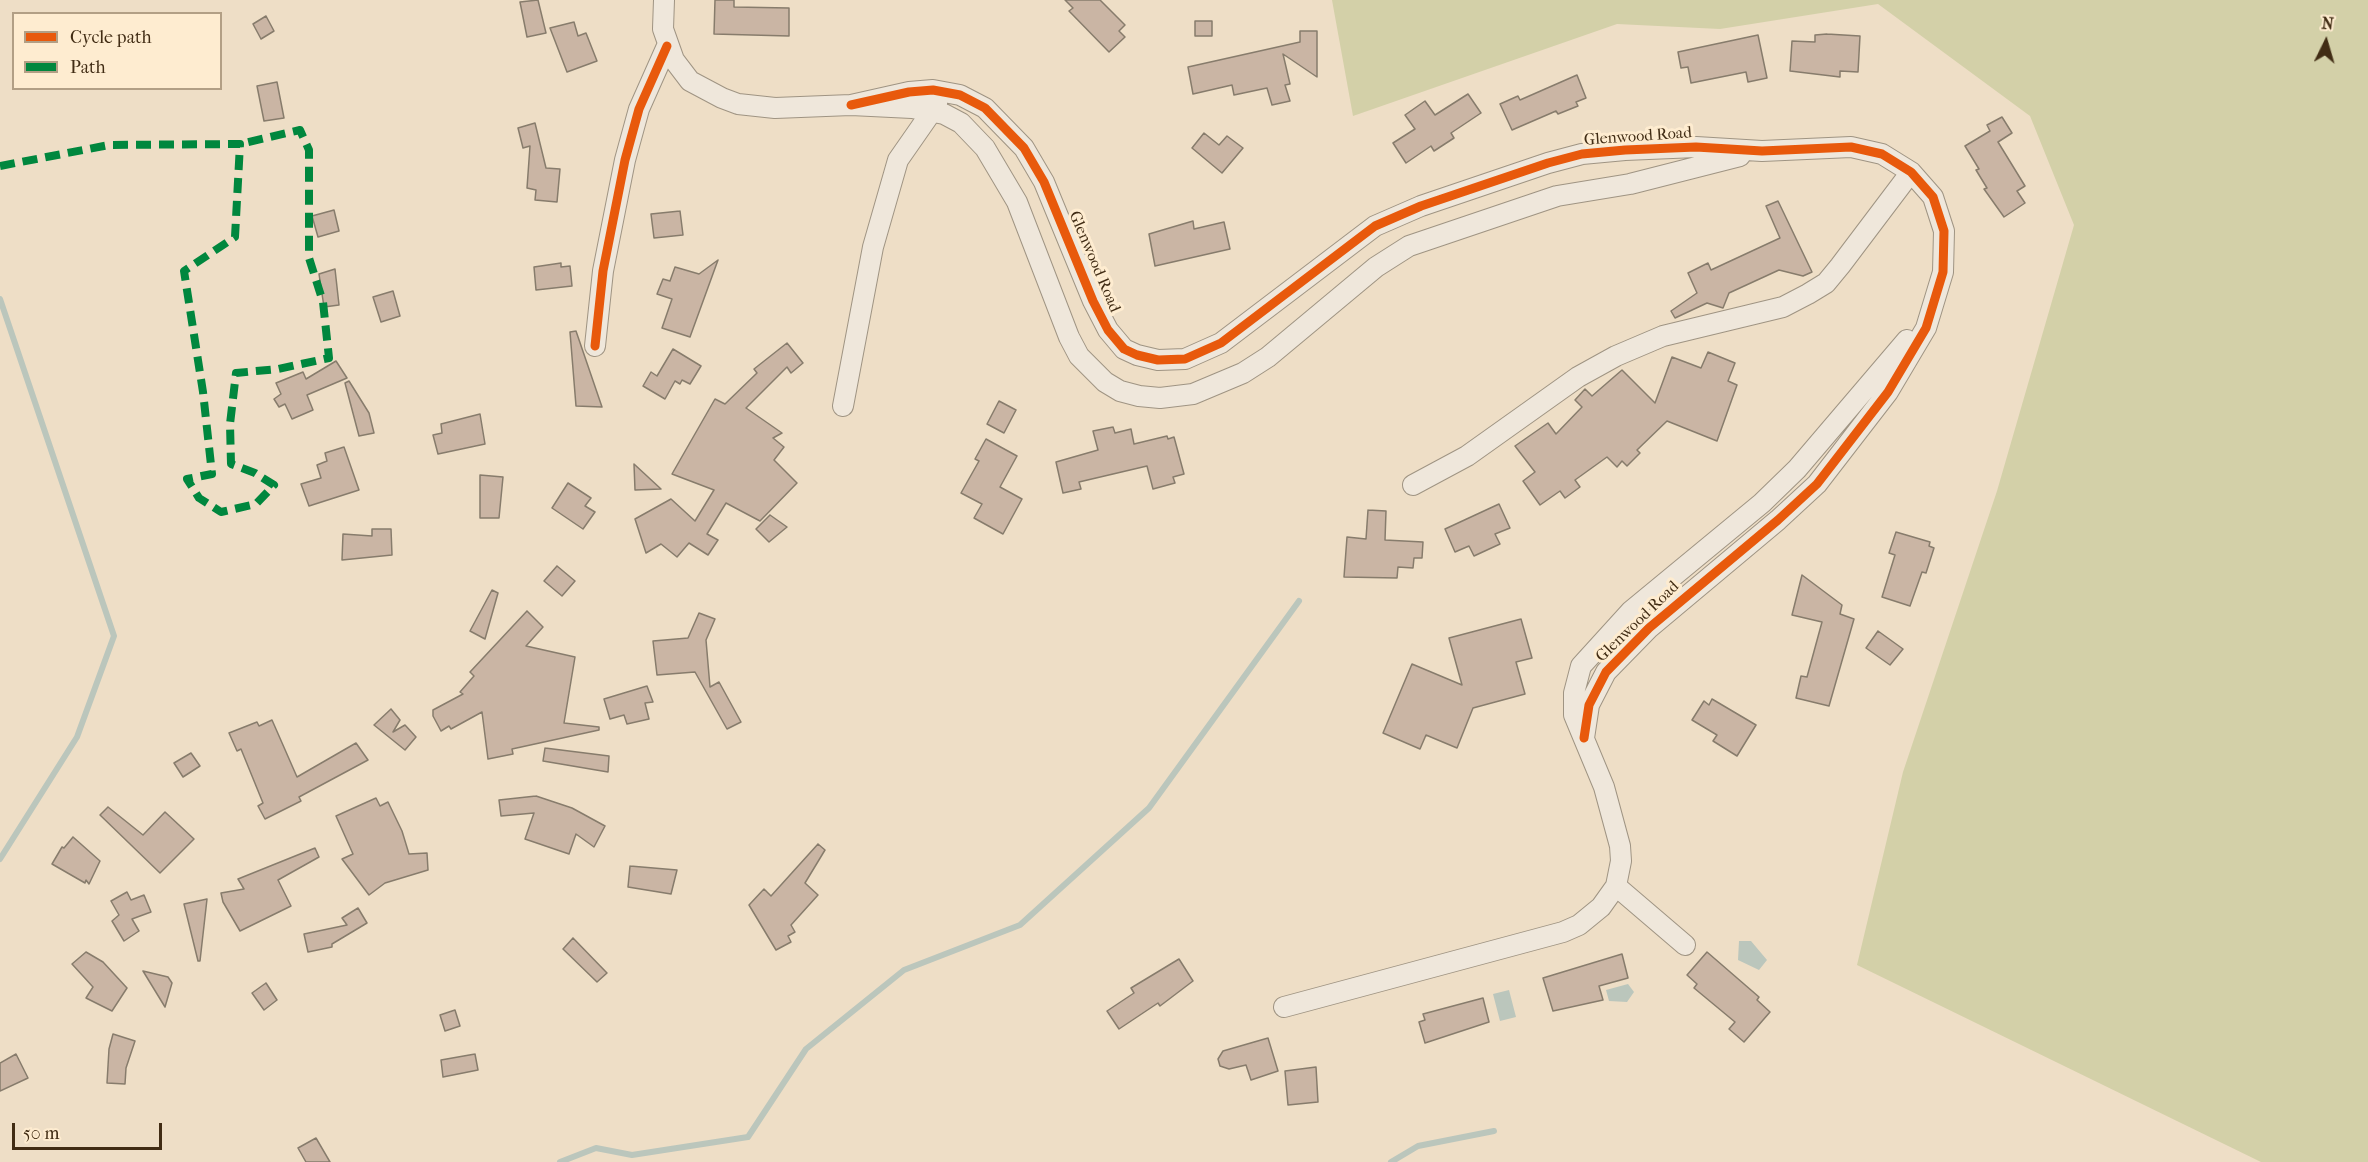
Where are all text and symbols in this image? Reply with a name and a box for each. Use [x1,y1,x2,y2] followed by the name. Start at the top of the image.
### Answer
[12,12,222,90] legend
[2296,12,2356,72] north arrow
[2321,14,2334,34] text: N
[70,27,151,48] text: Cycle path
[70,57,106,78] text: Path
[1583,124,1693,150] street label: Glenwood Road
[1064,209,1124,315] street label: Glenwood Road
[1592,578,1684,666] street label: Glenwood Road
[15,1111,165,1149] scale bar
[23,1123,59,1144] text: 50 m

